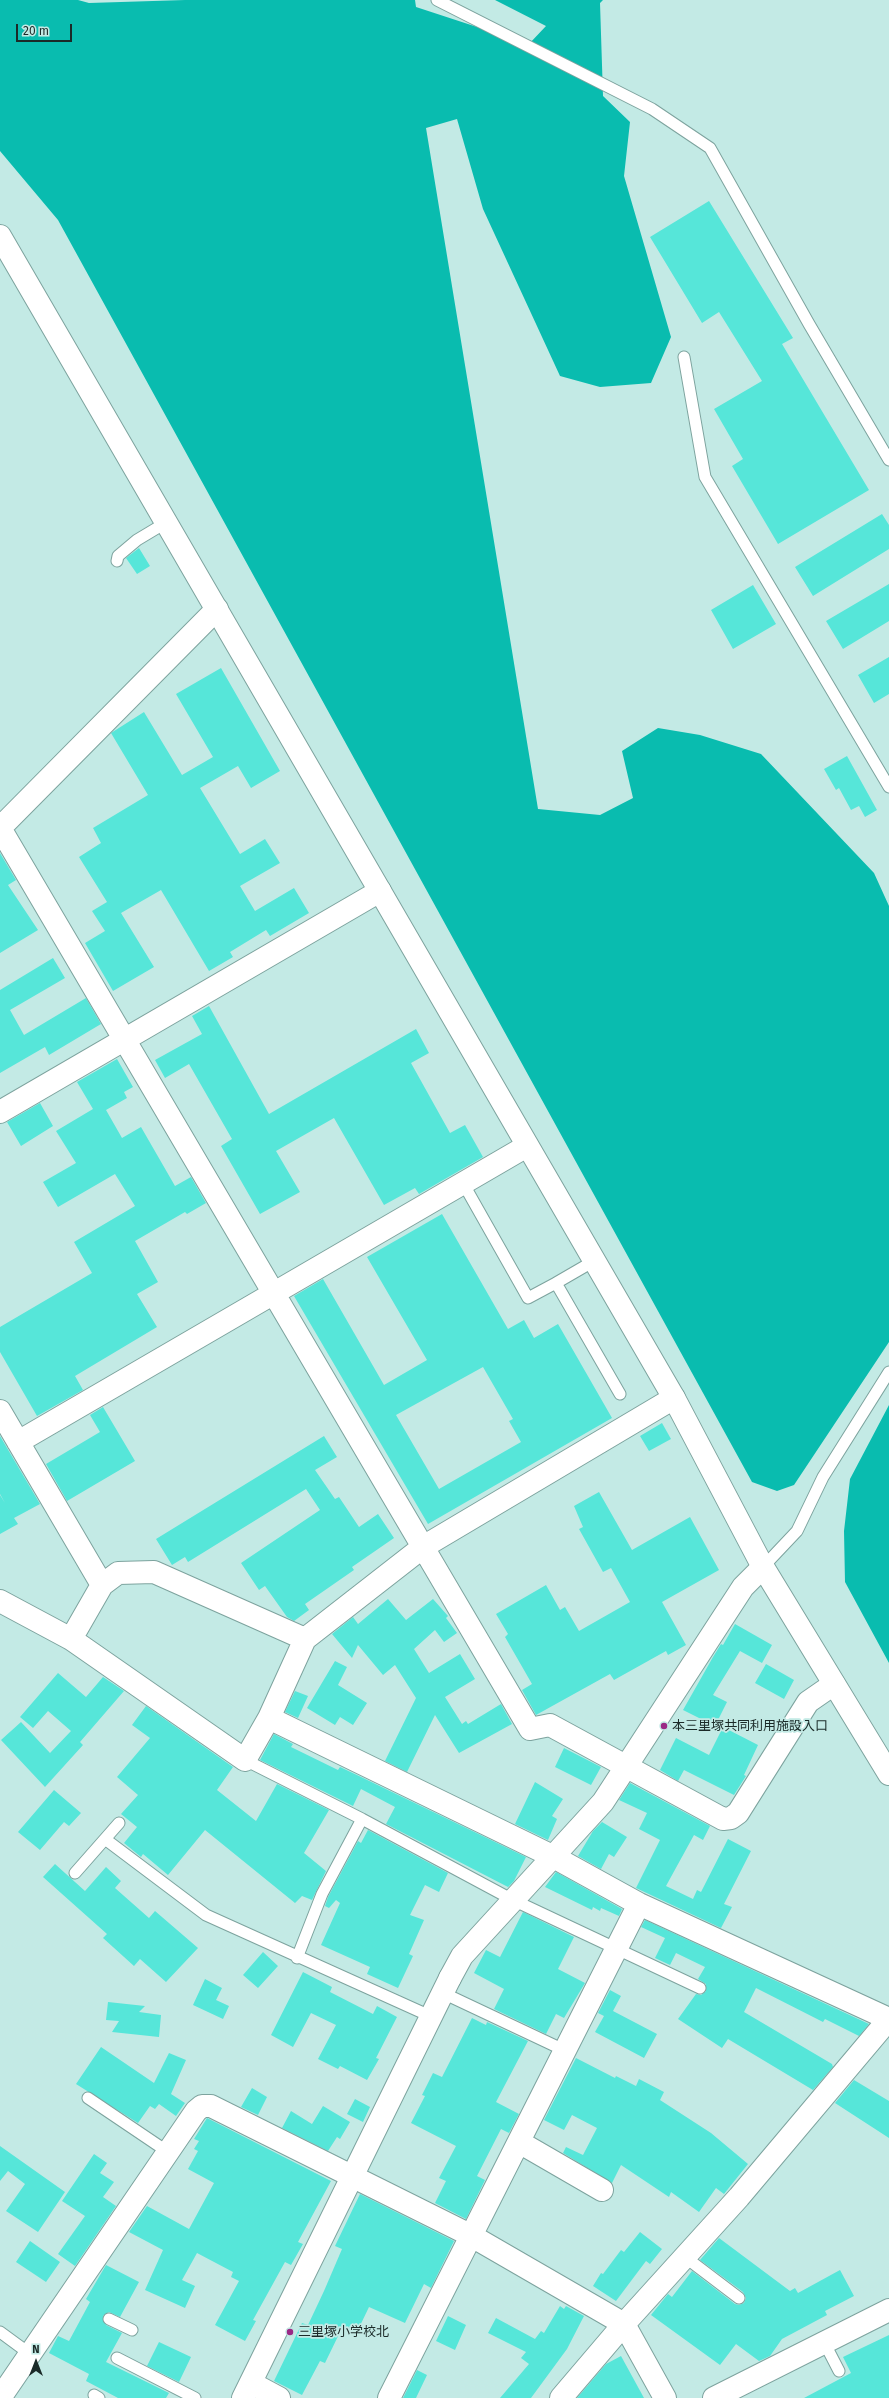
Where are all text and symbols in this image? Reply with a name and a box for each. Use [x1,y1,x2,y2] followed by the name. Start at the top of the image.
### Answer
[18,16,74,42] scale bar
[23,24,49,38] text: 20 m
[672,1718,828,1734] place label: 本三里塚共同利用施設入口
[659,1721,669,1731] marker: 本三里塚共同利用施設入口
[298,2324,389,2340] place label: 三里塚小学校北
[285,2327,295,2337] marker: 三里塚小学校北
[16,2342,56,2382] north arrow
[32,2343,40,2356] text: N

